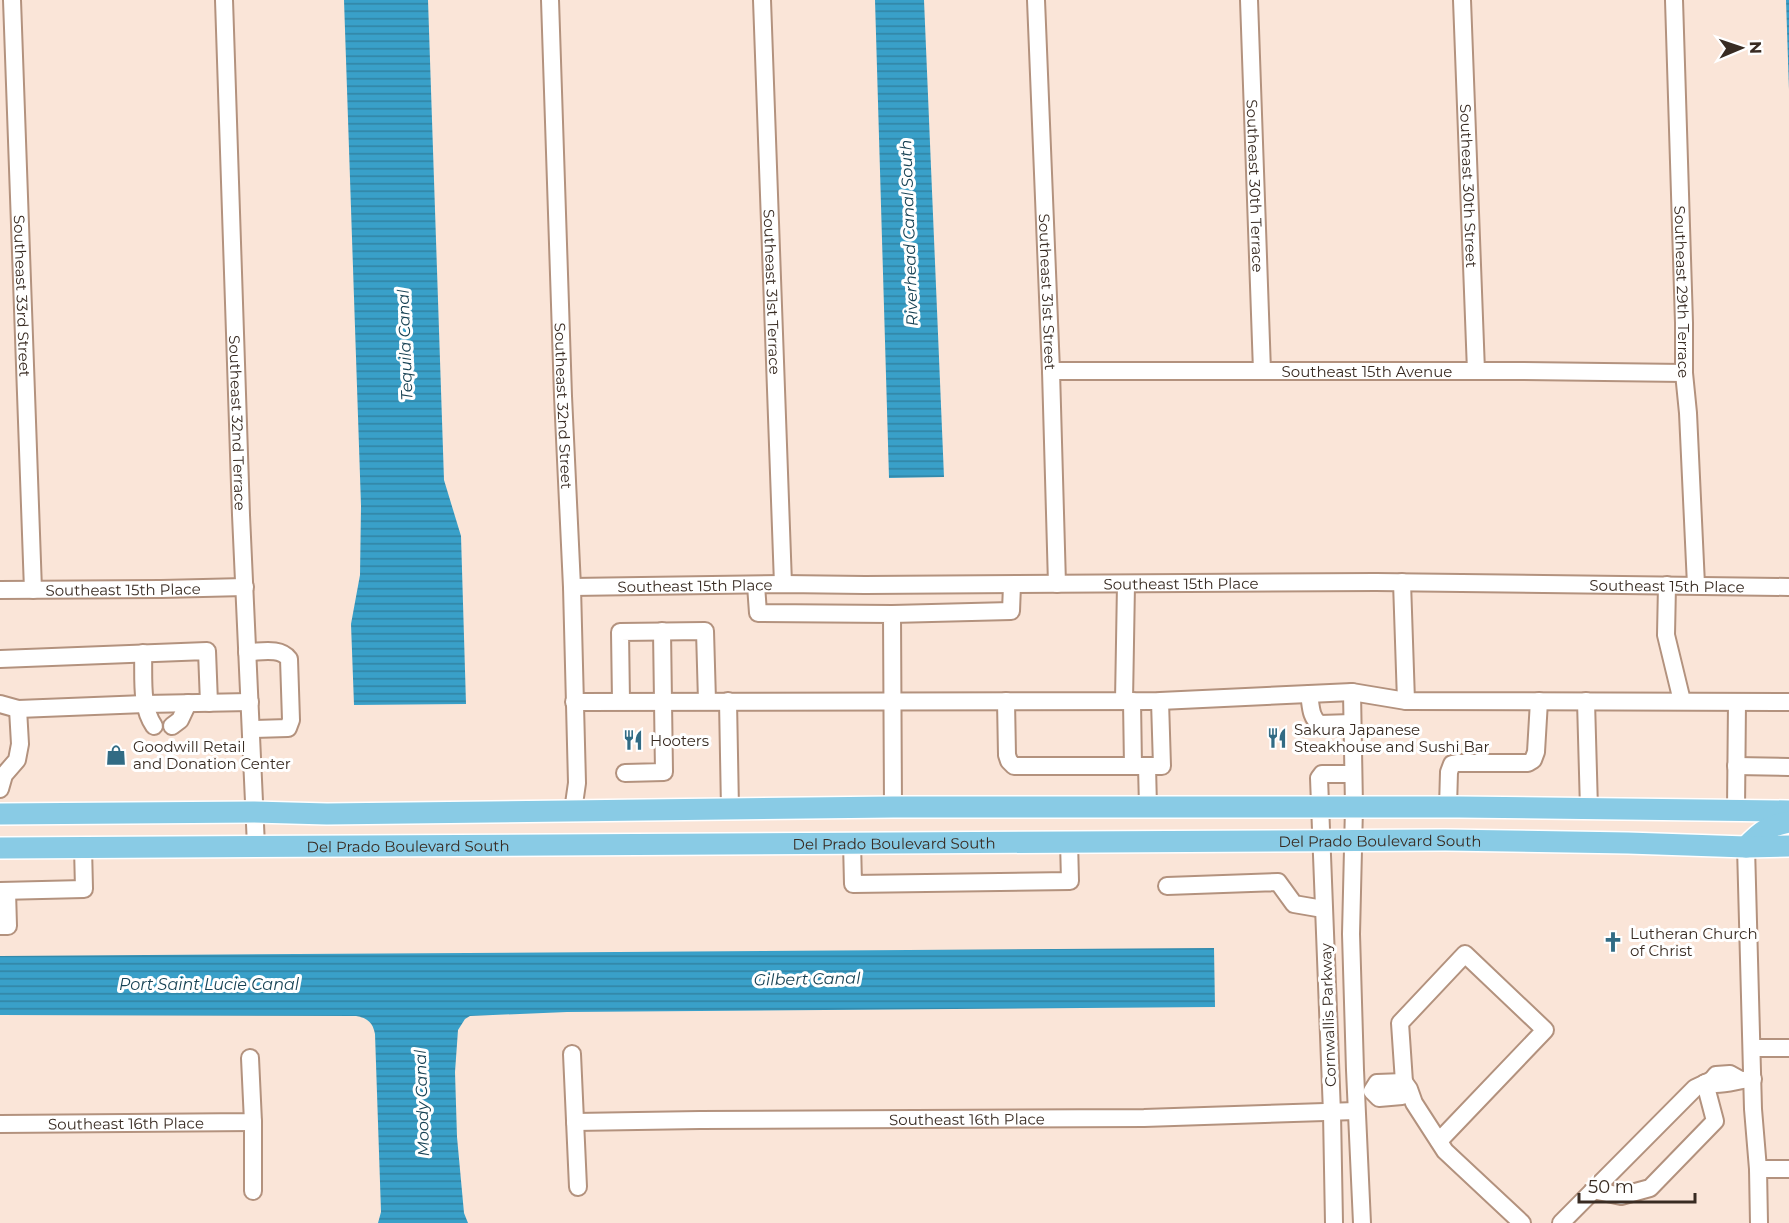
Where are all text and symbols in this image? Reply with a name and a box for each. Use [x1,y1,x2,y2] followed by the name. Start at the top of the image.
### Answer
[1711,18,1771,78] north arrow
[1746,41,1765,54] text: N
[1243,99,1268,273] street label: Southeast 30th Terrace
[1456,103,1482,268] street label: Southeast 30th Street
[896,139,922,327] water label: Riverhead Canal South
[1671,205,1694,379] street label: Southeast 29th Terrace
[760,209,785,375] street label: Southeast 31st Terrace
[1035,213,1060,370] street label: Southeast 31st Street
[10,214,35,377] street label: Southeast 33rd Street
[394,288,416,401] water label: Tequila Canal
[551,322,577,489] street label: Southeast 32nd Street
[226,335,250,511] street label: Southeast 32nd Terrace
[1282,362,1452,381] street label: Southeast 15th Avenue
[1103,573,1259,593] street label: Southeast 15th Place
[617,575,773,596] street label: Southeast 15th Place
[1589,575,1745,596] street label: Southeast 15th Place
[45,579,201,599] street label: Southeast 15th Place
[1294,720,1490,756] place label: Sakura Japanese Steakhouse and Sushi Bar
[1265,726,1289,750] restaurant icon: Sakura Japanese Steakhouse and Sushi Bar
[621,728,645,752] restaurant icon: Hooters
[650,731,709,750] place label: Hooters
[133,737,291,773] place label: Goodwill Retail and Donation Center
[104,743,128,767] shop icon: Goodwill Retail and Donation Center
[1278,830,1482,850] street label: Del Prado Boulevard South
[792,833,996,853] street label: Del Prado Boulevard South
[306,836,510,856] street label: Del Prado Boulevard South
[1630,924,1758,960] place label: Lutheran Church of Christ
[1601,930,1625,954] church icon: Lutheran Church of Christ
[1316,942,1340,1087] street label: Cornwallis Parkway
[753,969,861,989] water label: Gilbert Canal
[119,975,300,994] water label: Port Saint Lucie Canal
[411,1049,433,1157] water label: Moody Canal
[889,1109,1045,1129] street label: Southeast 16th Place
[48,1113,204,1133] street label: Southeast 16th Place
[1579,1166,1694,1204] scale bar
[1588,1176,1634,1198] text: 50 m

